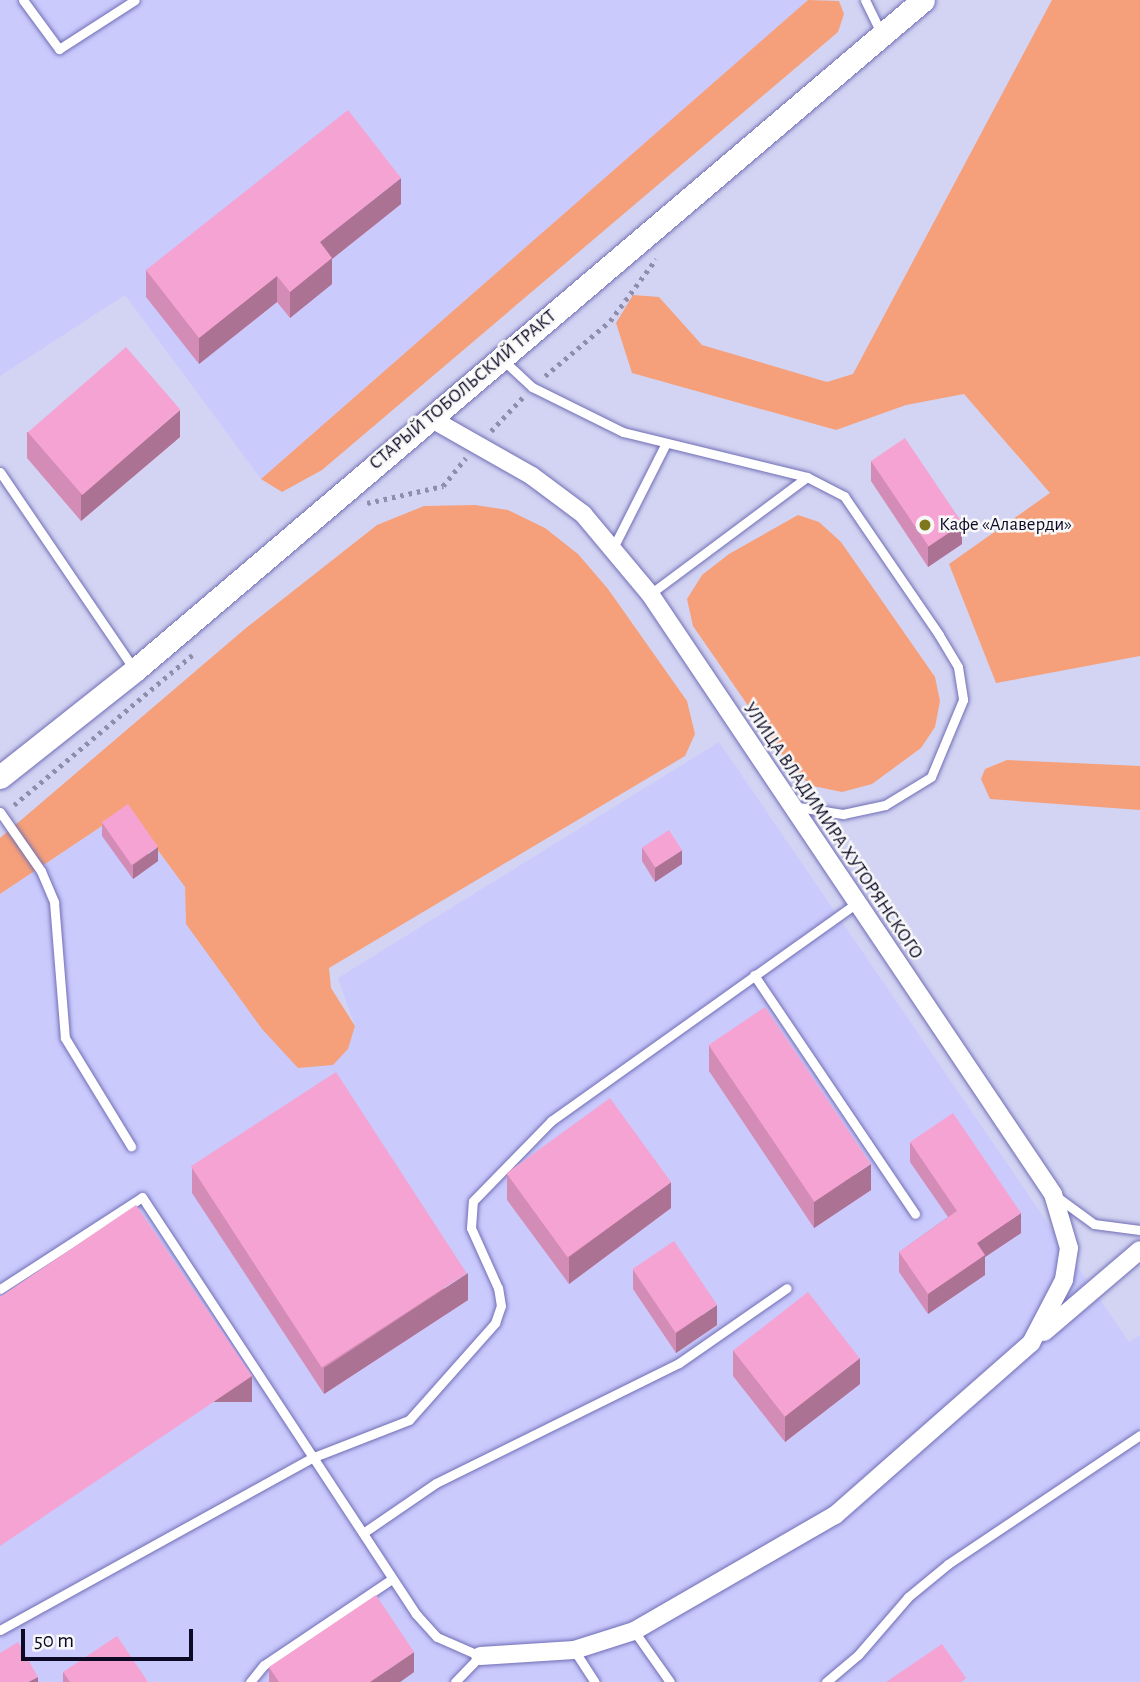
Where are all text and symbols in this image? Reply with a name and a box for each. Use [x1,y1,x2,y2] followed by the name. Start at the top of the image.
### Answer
[365,305,561,475] street label: СТАРЫЙ ТОБОЛЬСКИЙ ТРАКТ
[939,514,1072,536] place label: Кафе «Алаверди»
[917,517,933,533] marker: Кафе «Алаверди»
[738,698,928,964] street label: УЛИЦА ВЛАДИМИРА ХУТОРЯНСКОГО
[24,1616,196,1660] scale bar
[34,1630,74,1651] text: 50 m

